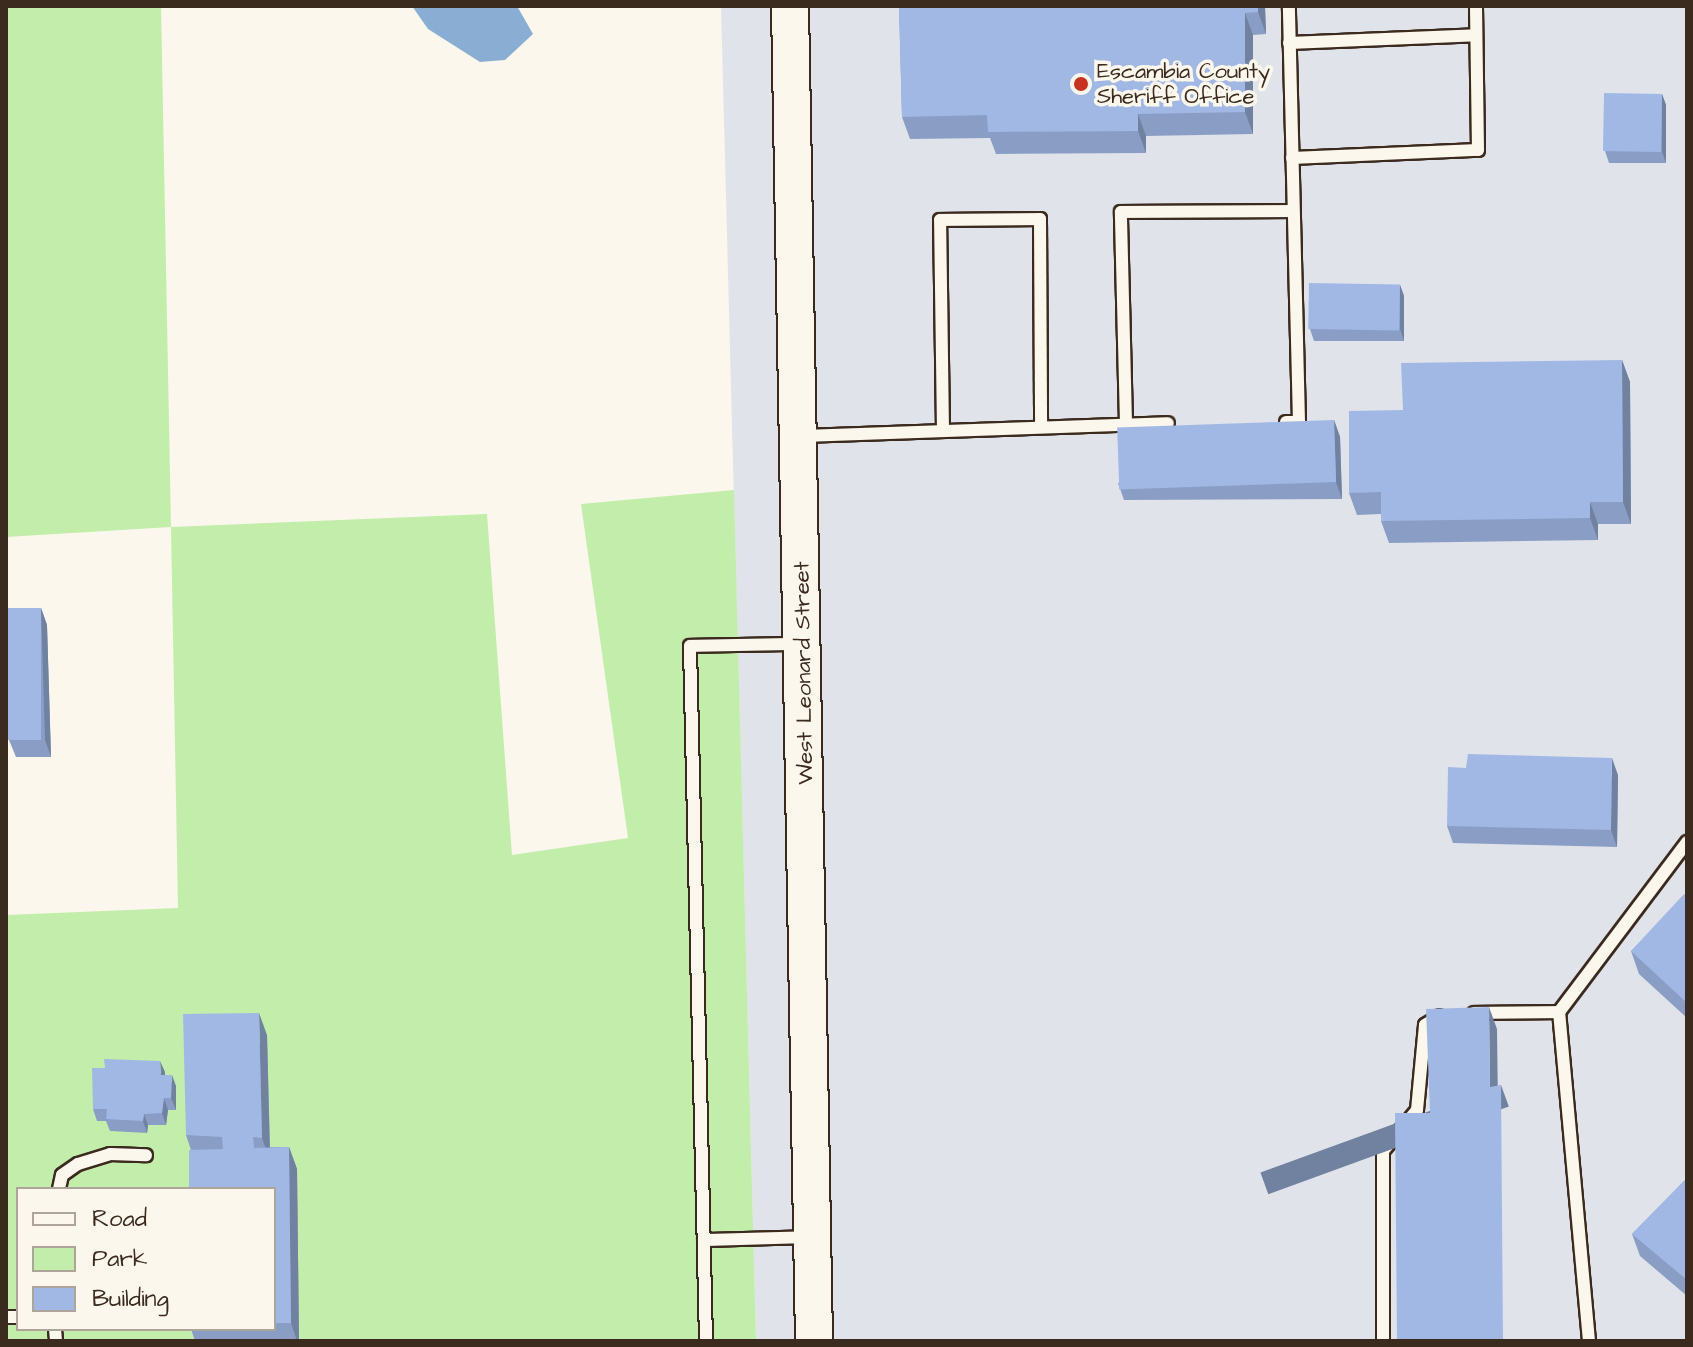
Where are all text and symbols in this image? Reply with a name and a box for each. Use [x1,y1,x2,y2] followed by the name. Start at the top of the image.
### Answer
[1097,58,1270,110] place label: Escambia County Sheriff Office
[1072,75,1090,93] marker: Escambia County Sheriff Office
[789,561,819,785] street label: West Leonard Street
[16,1187,276,1331] legend
[92,1202,147,1236] text: Road
[92,1242,148,1276] text: Park
[92,1282,169,1316] text: Building

